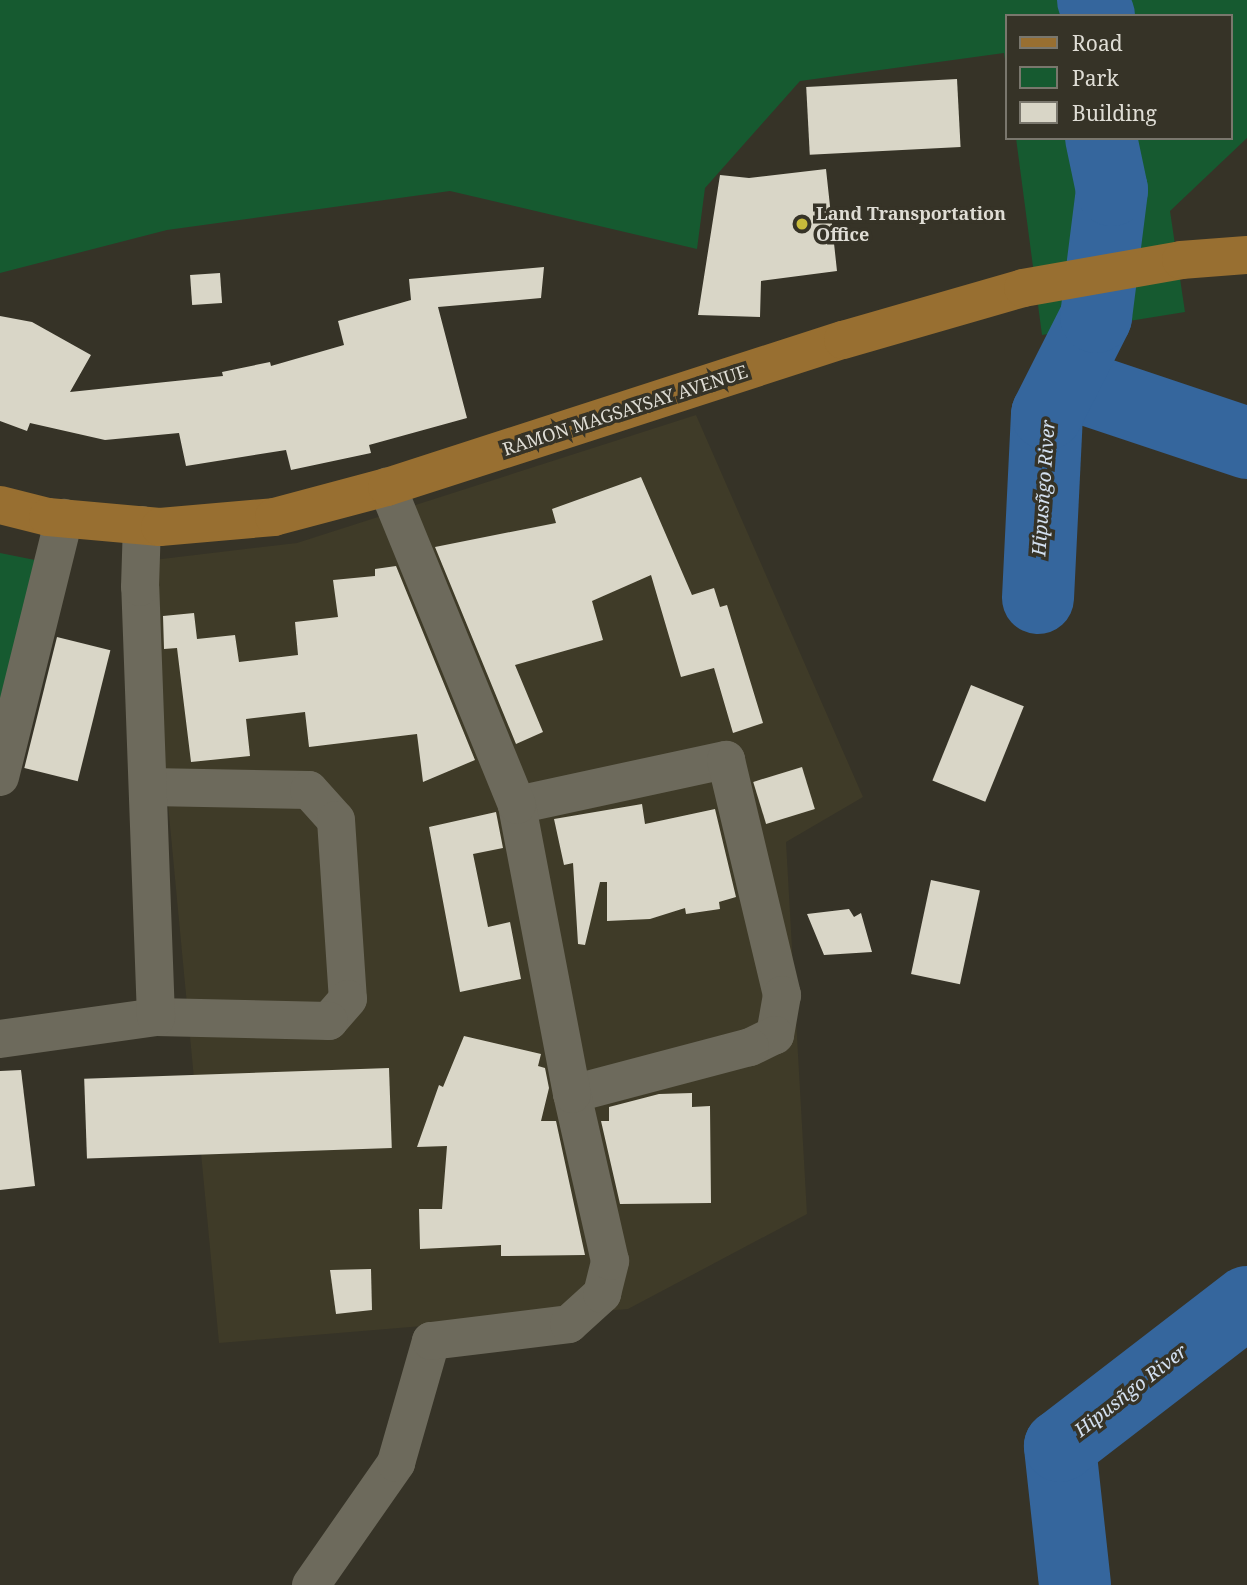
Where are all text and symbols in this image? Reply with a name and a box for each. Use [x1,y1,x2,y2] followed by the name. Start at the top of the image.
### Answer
[1006,14,1233,140] legend
[1072,29,1123,57] text: Road
[1072,64,1119,92] text: Park
[1072,99,1157,127] text: Building
[816,203,1006,246] place label: Land Transportation Office
[794,216,810,232] marker: Land Transportation Office
[500,360,750,460] street label: RAMON MAGSAYSAY AVENUE
[1028,419,1060,557] water label: Hipusñgo River
[1070,1340,1192,1442] water label: Hipusñgo River

